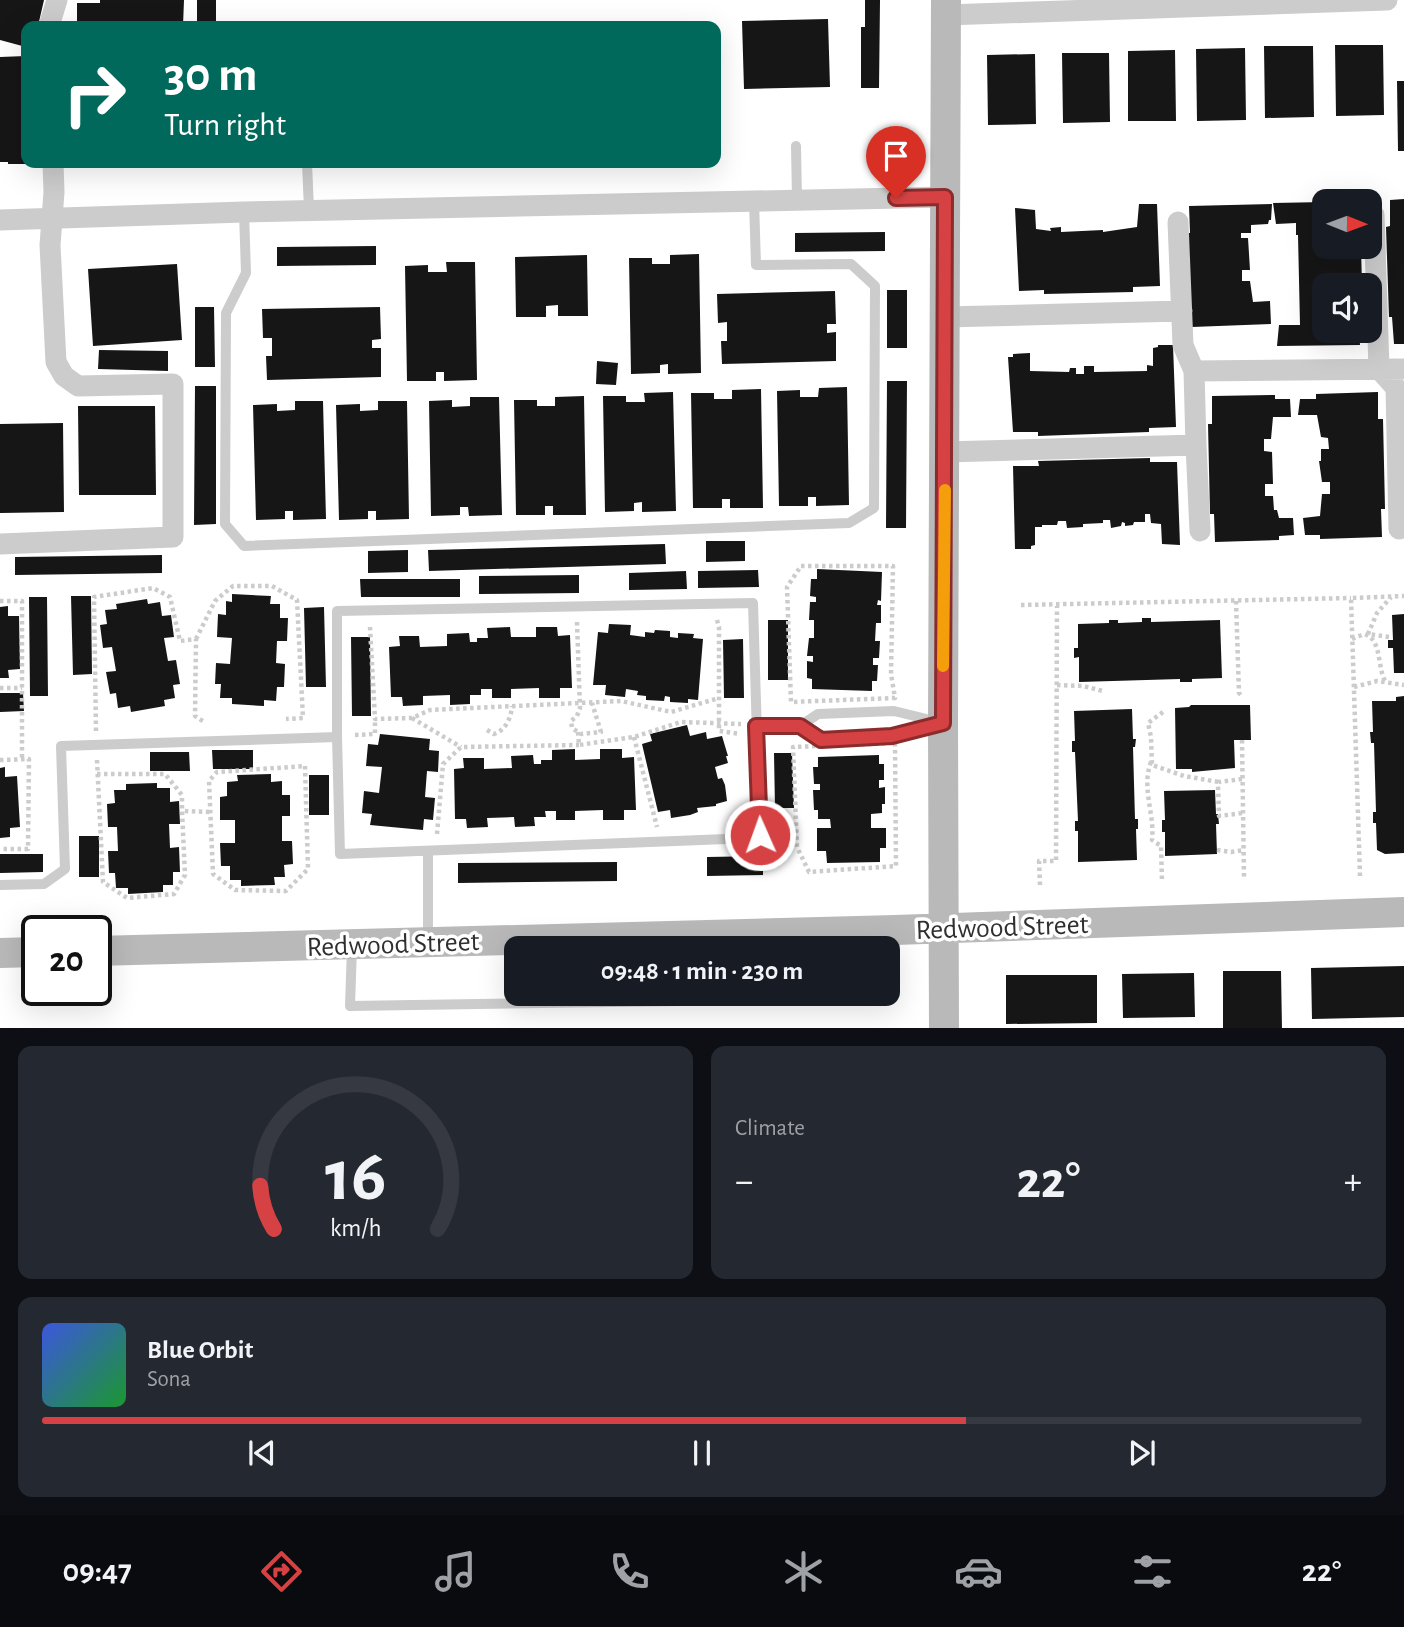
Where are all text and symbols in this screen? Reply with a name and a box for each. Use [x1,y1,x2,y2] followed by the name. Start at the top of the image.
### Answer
[49,49,140,140] icon: right
[164,51,258,100] text: 30 m
[164,109,286,141] text: Turn right
[866,126,926,198] pin
[877,137,915,175] icon: arrive
[1312,189,1382,259] north arrow
[1312,189,1382,343] map controls
[1312,273,1382,343] button: sound
[723,798,797,872] position arrow
[915,911,1089,945] street label: Redwood Street
[21,915,112,1006] speed limit sign: 20
[306,928,480,962] street label: Redwood Street
[601,958,803,984] text: 09:48 · 1 min · 230 m
[735,1117,805,1140] text: Climate
[325,1141,386,1214] text: 16
[1016,1155,1081,1207] text: 22°
[735,1163,753,1201] text: −
[1344,1163,1362,1201] text: +
[330,1215,381,1240] text: km/h
[147,1337,253,1363] text: Blue Orbit
[147,1368,191,1391] text: Sona
[243,1434,281,1472] icon: previous
[683,1434,721,1472] icon: pause
[1123,1434,1161,1472] icon: next
[257,1547,306,1596] icon: directions
[431,1547,480,1596] icon: music
[605,1547,654,1596] icon: phone
[779,1547,828,1596] icon: climate
[954,1547,1003,1596] icon: car
[1128,1547,1177,1596] icon: filters
[63,1555,132,1587] text: 09:47
[1302,1555,1341,1587] text: 22°

